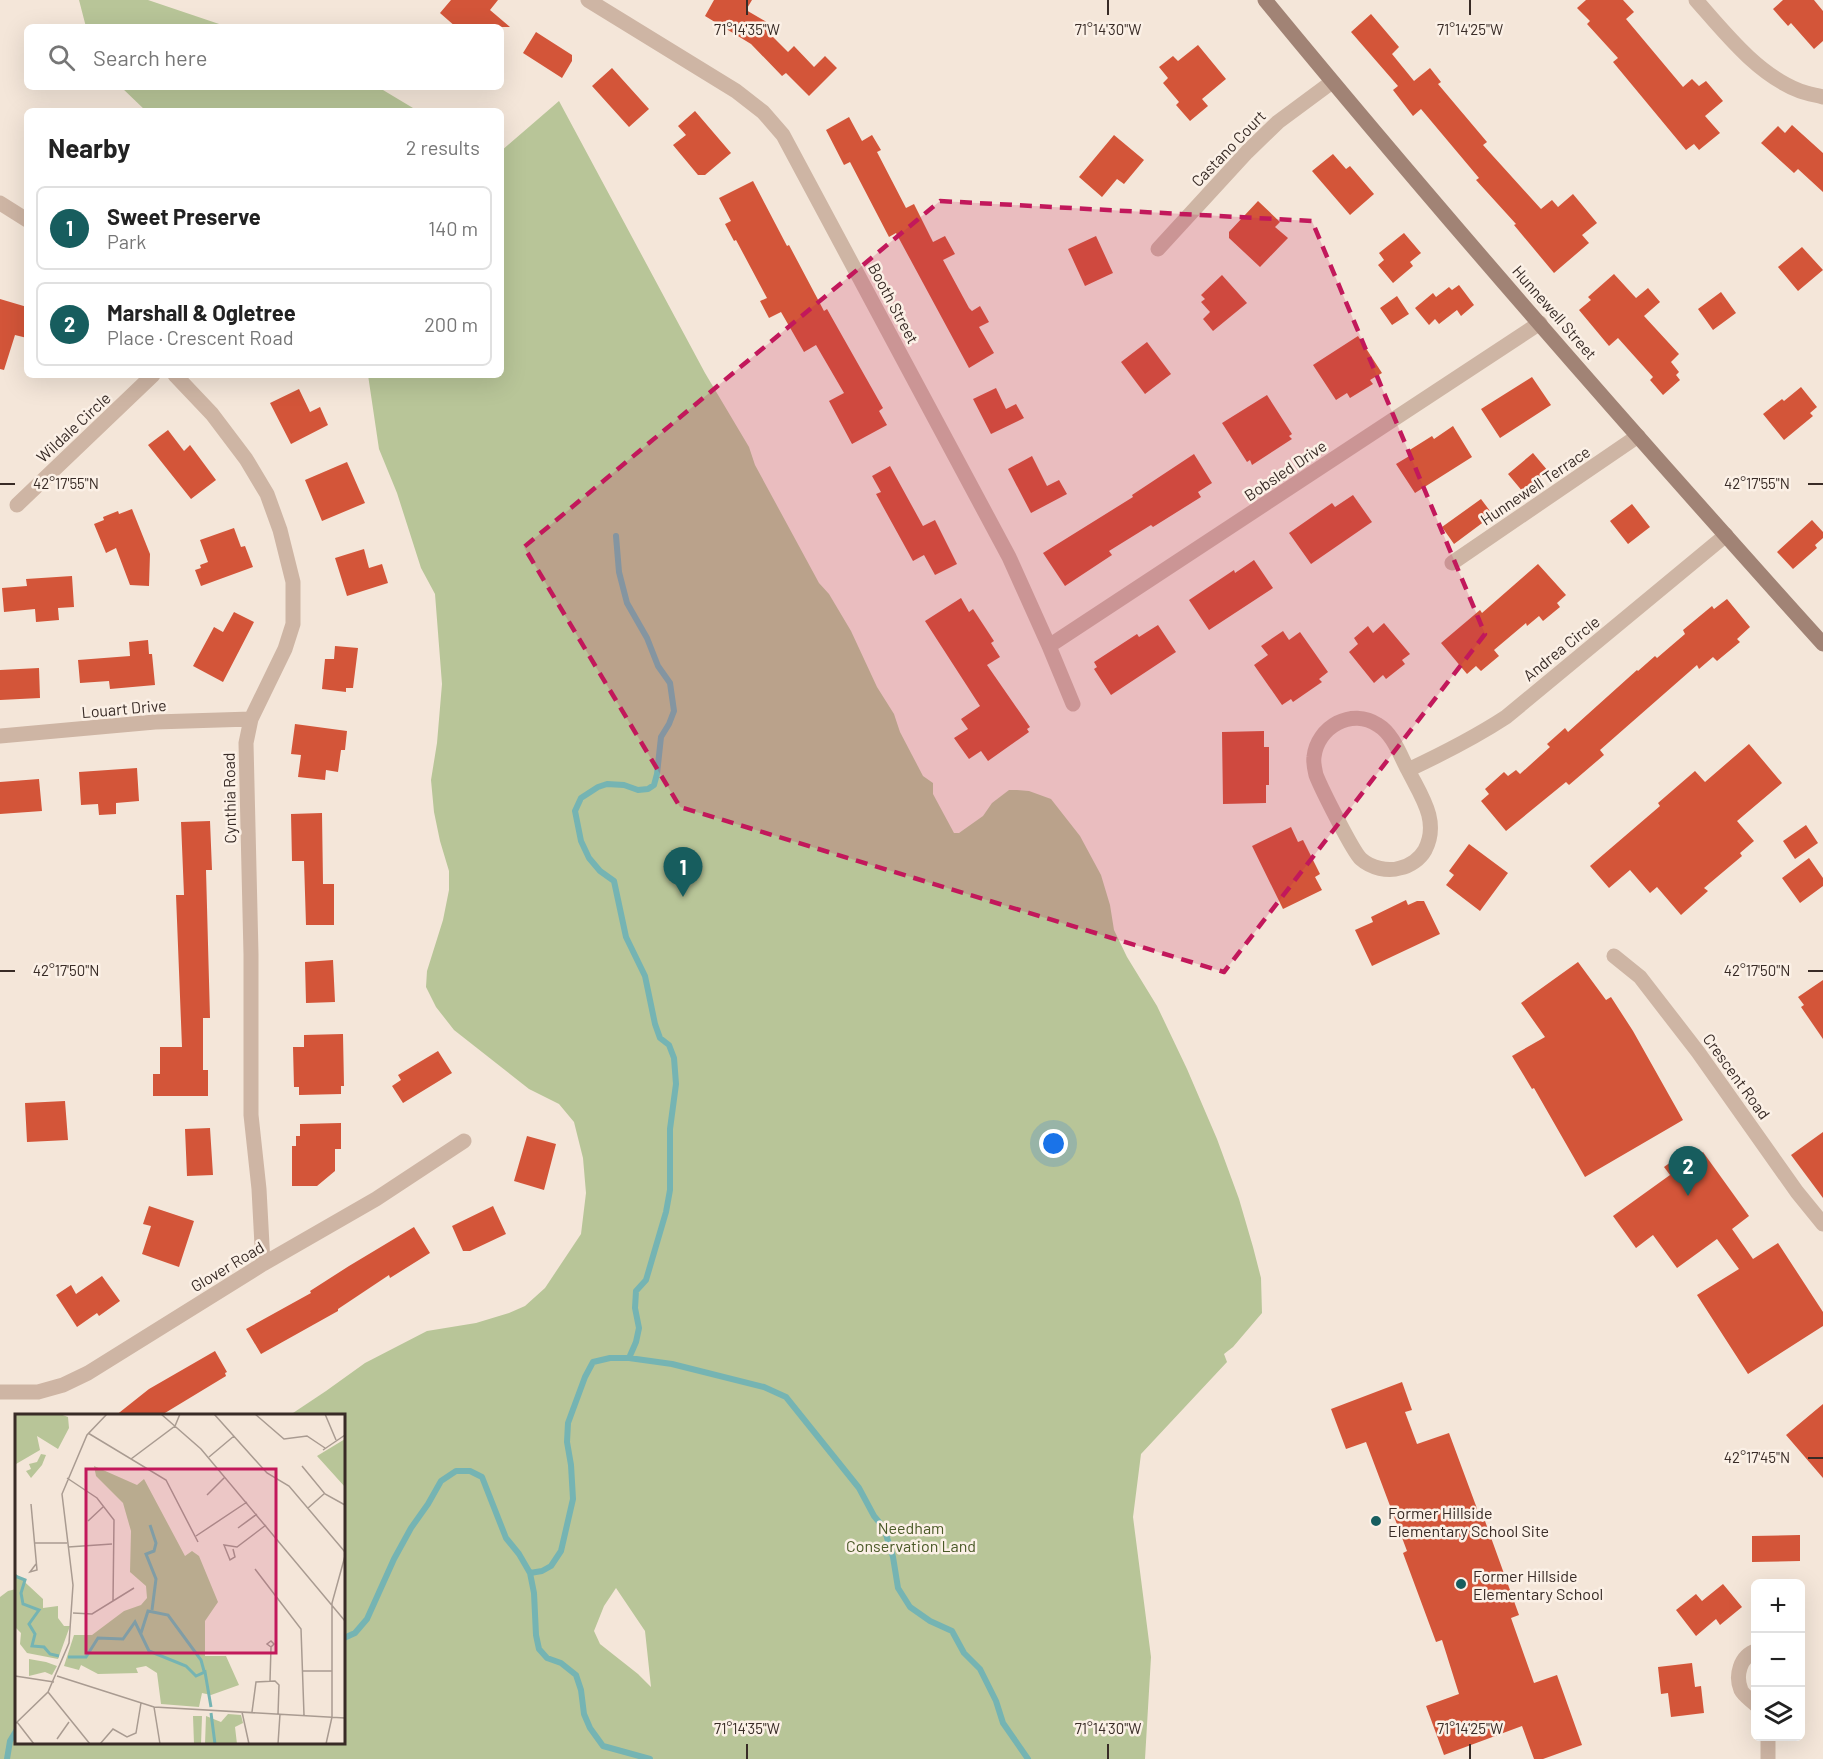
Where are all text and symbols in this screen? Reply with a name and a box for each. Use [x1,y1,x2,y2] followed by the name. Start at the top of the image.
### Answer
[714,20,780,38] text: 71°14'35"W
[1075,20,1141,38] text: 71°14'30"W
[1437,20,1503,38] text: 71°14'25"W
[24,24,504,90] search box
[45,41,78,74] icon: search
[93,44,207,70] text: Search here
[1187,106,1269,190] street label: Castano Court
[48,132,130,163] text: Nearby
[406,135,480,159] text: 2 results
[107,203,261,229] text: Sweet Preserve
[66,216,73,240] text: 1
[428,216,478,240] text: 140 m
[107,229,146,253] text: Park
[865,259,923,347] street label: Booth Street
[1509,261,1601,363] street label: Hunnewell Street
[107,299,296,325] text: Marshall & Ogletree
[64,312,75,336] text: 2
[424,312,478,336] text: 200 m
[107,325,294,349] text: Place · Crescent Road
[32,388,114,466] street label: Wildale Circle
[1240,436,1330,504] street label: Bobsled Drive
[1477,441,1593,529] street label: Hunnewell Terrace
[33,474,99,492] text: 42°17'55"N
[1724,474,1790,492] text: 42°17'55"N
[1519,611,1603,685] street label: Andrea Circle
[81,695,167,721] street label: Louart Drive
[219,752,239,844] street label: Cynthia Road
[664,848,702,897] pin: 1
[33,961,99,979] text: 42°17'50"N
[1724,961,1790,979] text: 42°17'50"N
[1700,1029,1774,1123] street label: Crescent Road
[1039,1129,1068,1158] your location
[1668,1146,1708,1196] pin: 2
[187,1237,267,1295] street label: Glover Road
[15,1414,345,1744] inset map
[1724,1448,1790,1466] text: 42°17'45"N
[1388,1503,1549,1540] place label: Former Hillside Elementary School Site
[1369,1514,1383,1528] marker: Former Hillside Elementary School Site
[846,1518,976,1555] park label: Needham Conservation Land
[1473,1566,1603,1603] place label: Former Hillside Elementary School
[1454,1577,1468,1591] marker: Former Hillside Elementary School
[1751,1579,1805,1741] map controls
[1751,1579,1805,1633] button: +
[1751,1633,1805,1687] button: −
[1751,1687,1805,1741] button: layers
[714,1719,780,1737] text: 71°14'35"W
[1075,1719,1141,1737] text: 71°14'30"W
[1437,1719,1503,1737] text: 71°14'25"W

